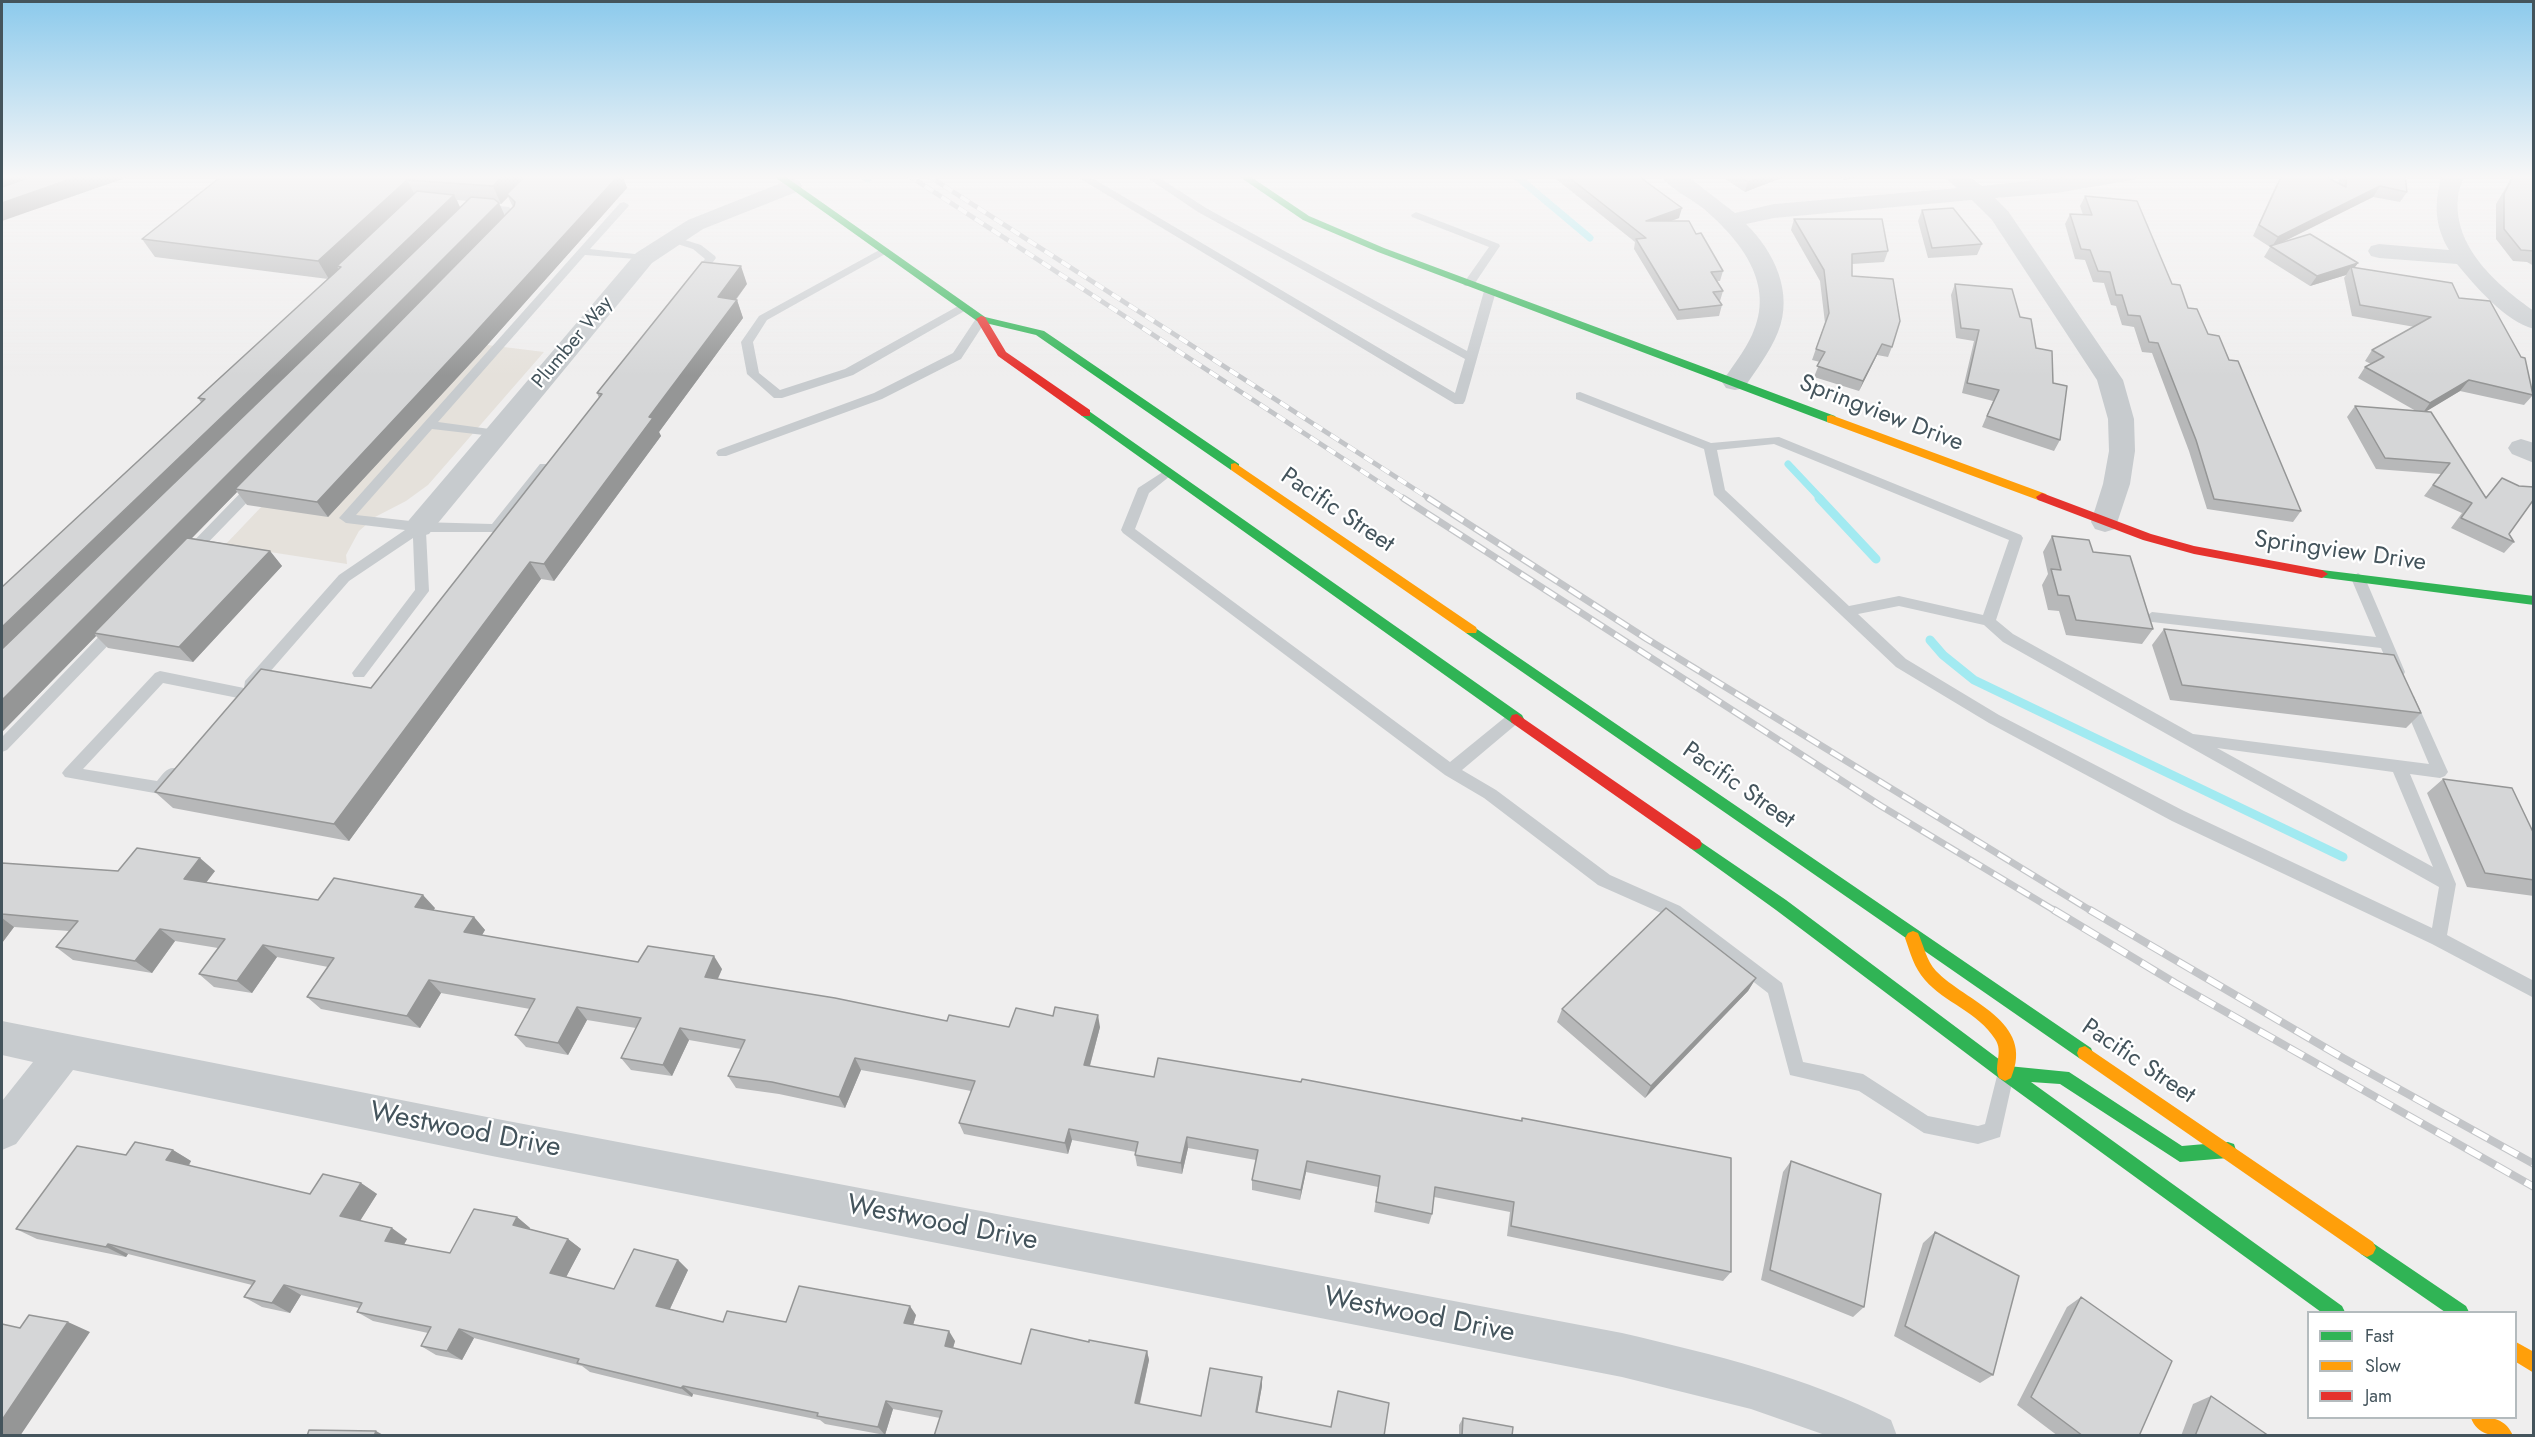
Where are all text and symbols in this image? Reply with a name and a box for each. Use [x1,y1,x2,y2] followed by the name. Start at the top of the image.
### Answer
[528,292,618,394] street label: Plumber Way
[1795,370,1967,458] street label: Springview Drive
[1275,463,1399,559] street label: Pacific Street
[2252,526,2428,578] street label: Springview Drive
[1676,737,1800,835] street label: Pacific Street
[2076,1014,2200,1110] street label: Pacific Street
[367,1096,563,1166] street label: Westwood Drive
[844,1189,1040,1259] street label: Westwood Drive
[1321,1281,1517,1351] street label: Westwood Drive
[2307,1311,2517,1419] legend
[2365,1323,2394,1349] text: Fast
[2365,1353,2401,1379] text: Slow
[2365,1383,2392,1409] text: Jam

